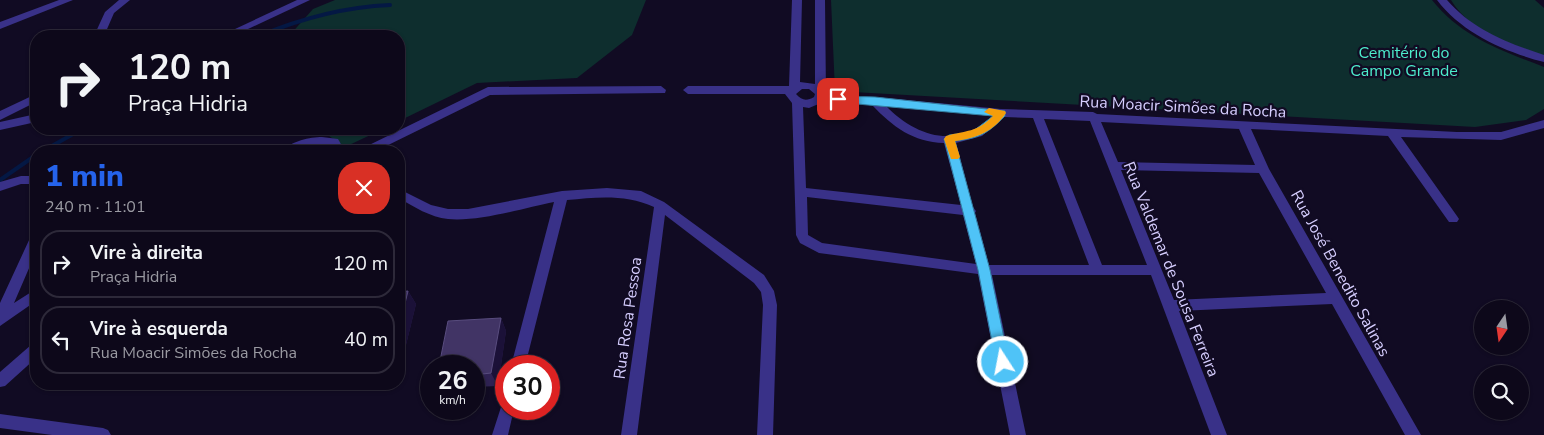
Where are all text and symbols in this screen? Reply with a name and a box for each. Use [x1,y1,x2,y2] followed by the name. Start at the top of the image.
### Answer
[1350,42,1458,82] park label: Cemitério do Campo Grande
[128,44,231,91] text: 120 m
[45,50,110,115] icon: right
[817,78,859,120] pin
[824,85,852,113] icon: arrive
[128,89,248,119] text: Praça Hidria
[1079,91,1287,123] street label: Rua Moacir Simões da Rocha
[45,156,124,197] text: 1 min
[1118,159,1224,380] street label: Rua Valdemar de Sousa Ferreira
[338,162,390,214] button: close
[1285,186,1395,361] street label: Rua José Benedito Salinas
[45,196,146,218] text: 240 m · 11:01
[90,240,203,266] text: Vire à direita
[47,250,75,278] icon: right
[333,251,388,277] text: 120 m
[609,256,647,381] street label: Rua Rosa Pessoa
[90,266,177,288] text: Praça Hidria
[1474,300,1529,355] north arrow
[1474,300,1529,420] map controls
[90,316,228,342] text: Vire à esquerda
[47,326,75,354] icon: left
[344,327,388,353] text: 40 m
[976,335,1028,387] position arrow
[90,342,297,364] text: Rua Moacir Simões da Rocha
[495,355,560,420] speed limit sign: 30
[437,364,468,398] text: 26
[1474,365,1529,420] button: search
[439,392,466,408] text: km/h

